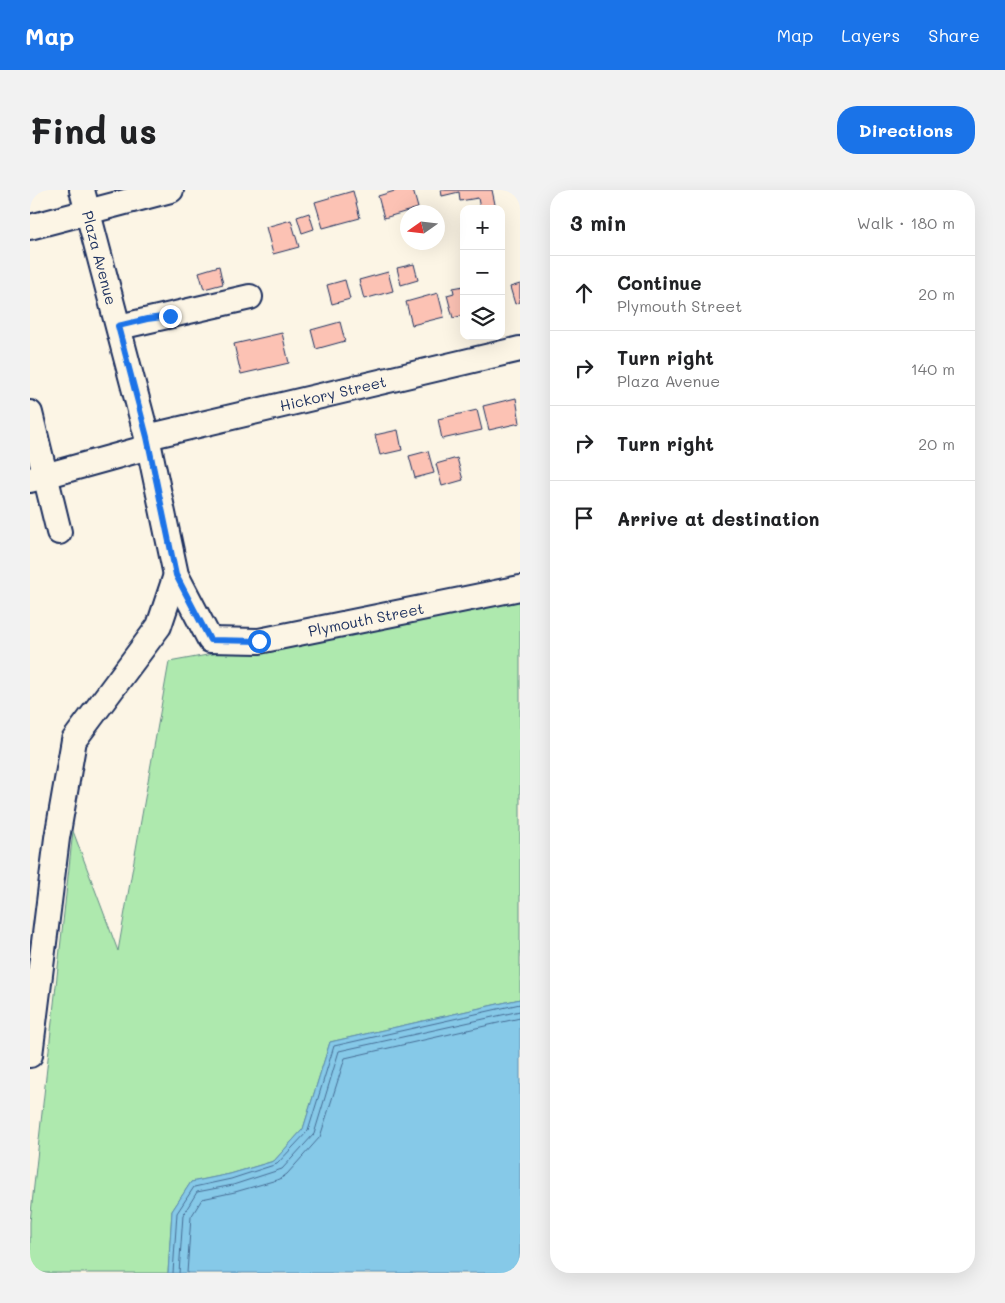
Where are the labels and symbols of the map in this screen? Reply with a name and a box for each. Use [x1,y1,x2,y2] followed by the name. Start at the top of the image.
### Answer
[400,205,445,250] north arrow
[78,208,122,307] street label: Plaza Avenue
[159,305,182,328] route end
[278,371,388,415] street label: Hickory Street
[306,598,426,641] street label: Plymouth Street
[248,630,271,653] route start

